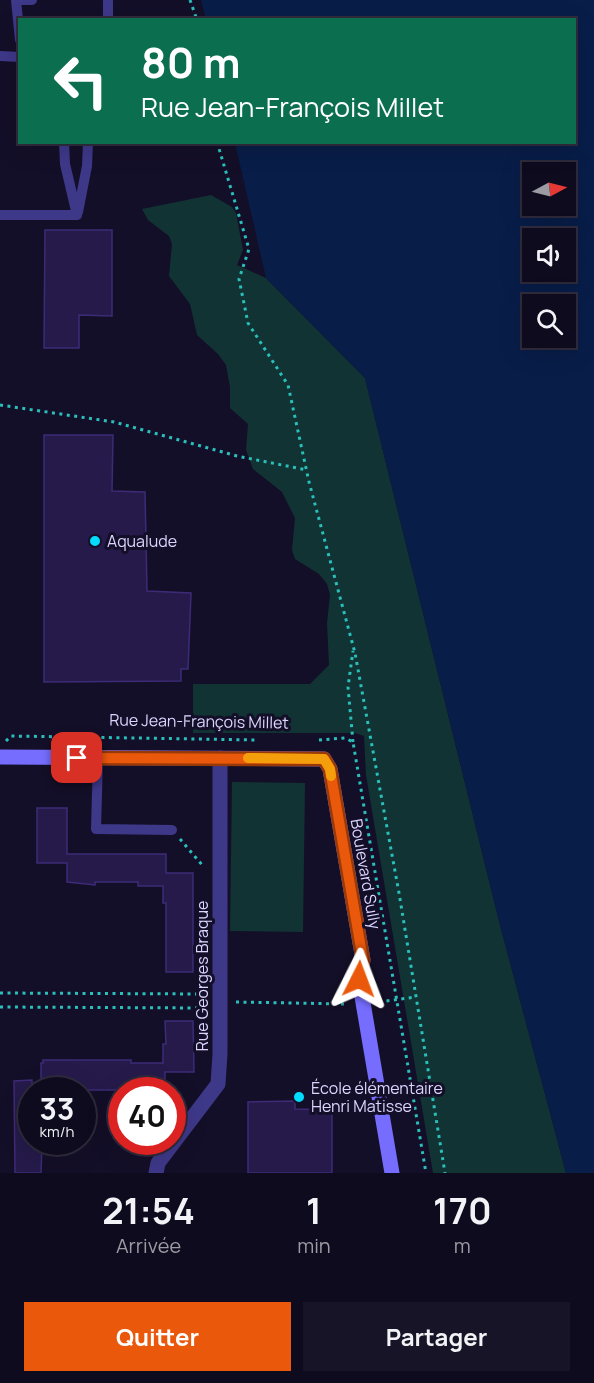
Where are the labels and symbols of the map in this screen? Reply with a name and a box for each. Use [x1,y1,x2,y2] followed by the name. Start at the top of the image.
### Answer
[522,162,576,216] north arrow
[107,530,177,552] place label: Aqualude
[88,534,102,548] marker: Aqualude
[109,708,289,734] street label: Rue Jean-François Millet
[51,732,102,783] pin
[345,817,387,931] street label: Boulevard Sully
[191,901,213,1051] street label: Rue Georges Braque
[327,947,391,1011] position arrow
[108,1077,186,1155] speed limit sign: 40
[311,1077,443,1117] place label: École élémentaire Henri Matisse
[292,1090,306,1104] marker: École élémentaire Henri Matisse

